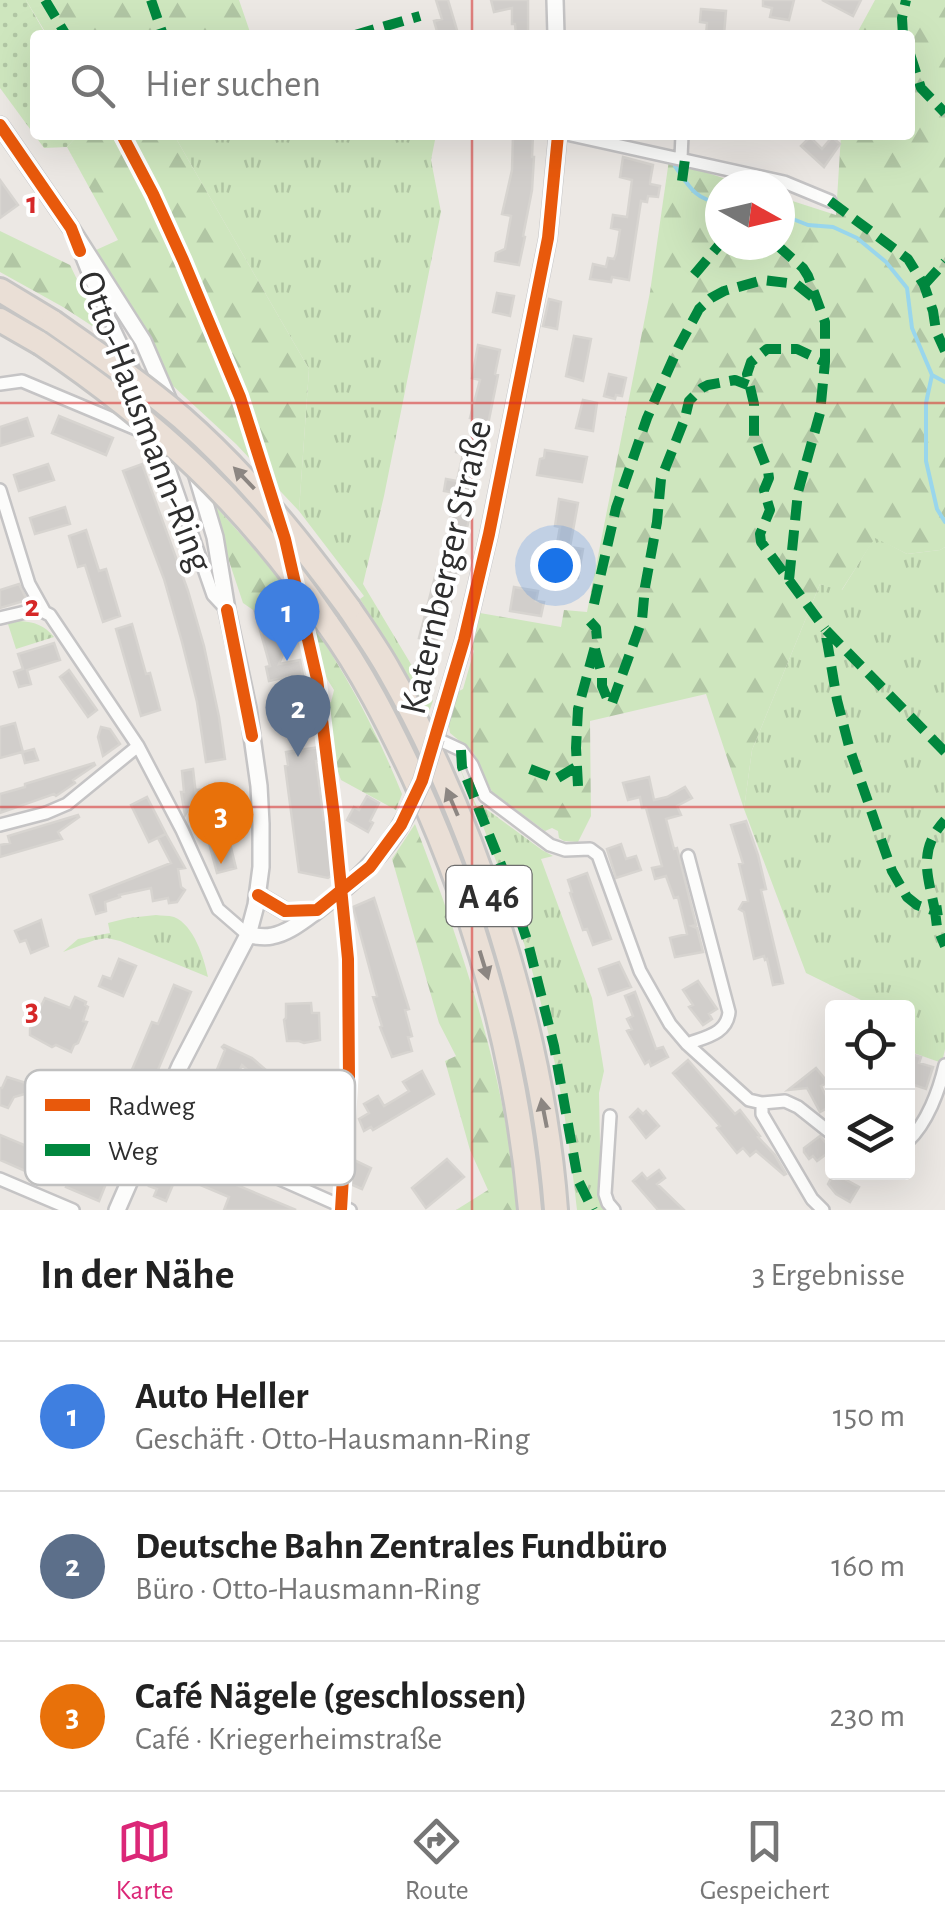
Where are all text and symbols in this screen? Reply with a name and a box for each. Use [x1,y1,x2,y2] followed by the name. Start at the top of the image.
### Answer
[30,30,915,140] search box
[65,58,120,113] icon: search
[145,66,321,104] text: Hier suchen
[705,170,795,260] north arrow
[26,187,38,219] text: 1
[69,266,219,578] street label: Otto-Hausmann-Ring
[395,417,499,718] street label: Katernberger Straße
[232,466,255,490] one-way arrow
[530,540,581,591] your location
[254,578,320,661] pin: 1
[24,590,40,622] text: 2
[266,674,330,757] pin: 2
[188,782,254,864] pin: 3
[444,787,460,817] one-way arrow
[446,866,532,926] road number: A 46
[477,950,492,981] one-way arrow
[25,994,39,1026] text: 3
[825,1000,915,1180] map controls
[825,1000,915,1090] button: locate
[25,1070,355,1185] legend
[825,1090,915,1180] button: layers
[108,1093,195,1121] text: Radweg
[535,1098,551,1129] one-way arrow
[108,1138,158,1166] text: Weg
[40,1254,235,1296] text: In der Nähe
[752,1259,905,1291] text: 3 Ergebnisse
[135,1378,309,1416] text: Auto Heller
[67,1400,78,1432] text: 1
[833,1400,905,1432] text: 150 m
[135,1423,530,1455] text: Geschäft · Otto-Hausmann-Ring
[135,1528,667,1566] text: Deutsche Bahn Zentrales Fundbüro
[65,1550,80,1582] text: 2
[831,1550,905,1582] text: 160 m
[135,1573,480,1605] text: Büro · Otto-Hausmann-Ring
[135,1678,527,1716] text: Café Nägele (geschlossen)
[66,1700,79,1732] text: 3
[829,1700,905,1732] text: 230 m
[135,1723,442,1755] text: Café · Kriegerheimstraße
[116,1814,174,1908] tab: Karte
[405,1814,469,1908] tab: Route
[700,1814,829,1908] tab: Gespeichert

